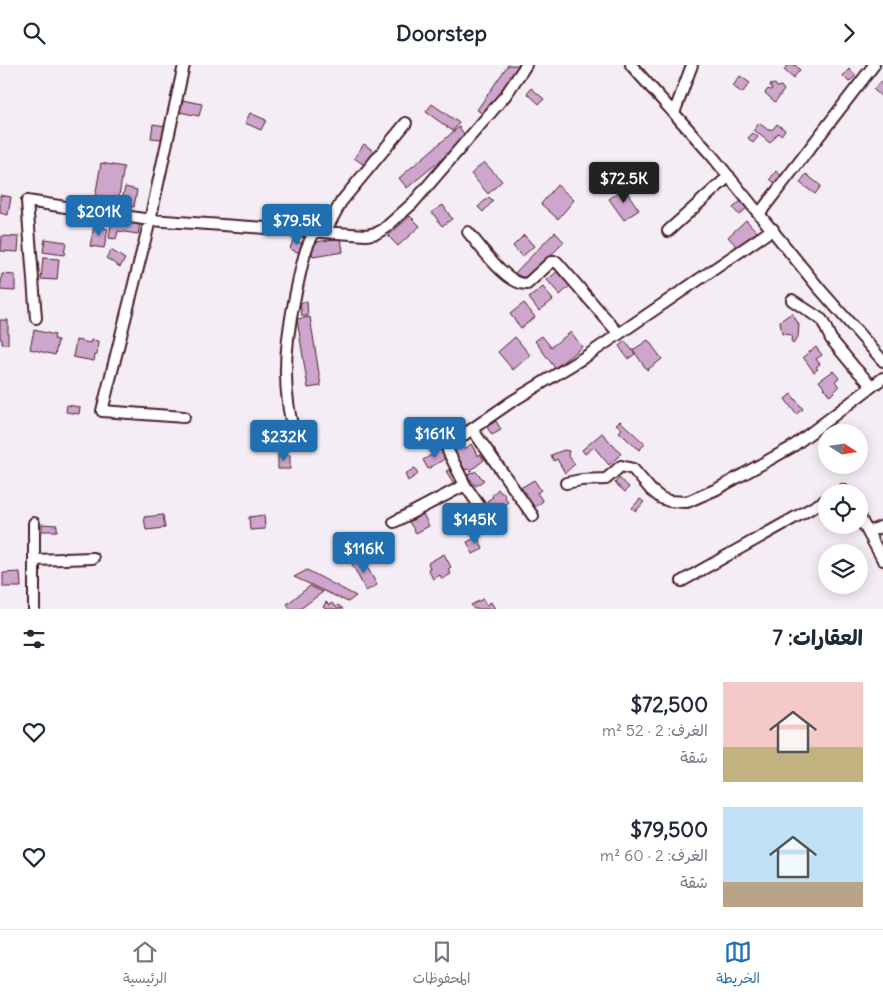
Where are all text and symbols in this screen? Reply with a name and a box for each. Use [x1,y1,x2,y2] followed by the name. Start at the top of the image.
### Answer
[20,19,48,47] icon: search
[396,19,487,47] text: Doorstep
[835,19,863,47] icon: forward
[583,161,665,204] pin: $72.5K
[600,168,648,188] text: $72.5K
[64,195,134,237] pin: $201K
[77,201,121,221] text: $201K
[256,203,338,246] pin: $79.5K
[273,210,321,230] text: $79.5K
[400,417,470,459] pin: $161K
[249,419,319,462] pin: $232K
[415,423,455,443] text: $161K
[818,424,868,474] north arrow
[818,424,868,594] map controls
[261,426,307,446] text: $232K
[818,484,868,534] button: locate
[440,503,510,545] pin: $145K
[453,509,497,529] text: $145K
[329,531,399,574] pin: $116K
[344,538,384,558] text: $116K
[818,544,868,594] button: layers
[773,624,863,651] text: العقارات: 7
[20,625,48,653] icon: filters
[630,691,708,718] text: $72,500
[763,702,823,762] icon: home
[20,718,48,746] icon: heart
[602,720,708,740] text: الغرف: 2 · 52 m²
[680,747,708,767] text: شقة
[630,816,708,843] text: $79,500
[763,827,823,887] icon: home
[20,843,48,871] icon: heart
[600,845,708,865] text: الغرف: 2 · 60 m²
[680,872,708,892] text: شقة
[123,938,167,991] tab: الرئيسية
[413,938,470,991] tab: المحفوظات
[716,938,760,991] tab: الخريطة

